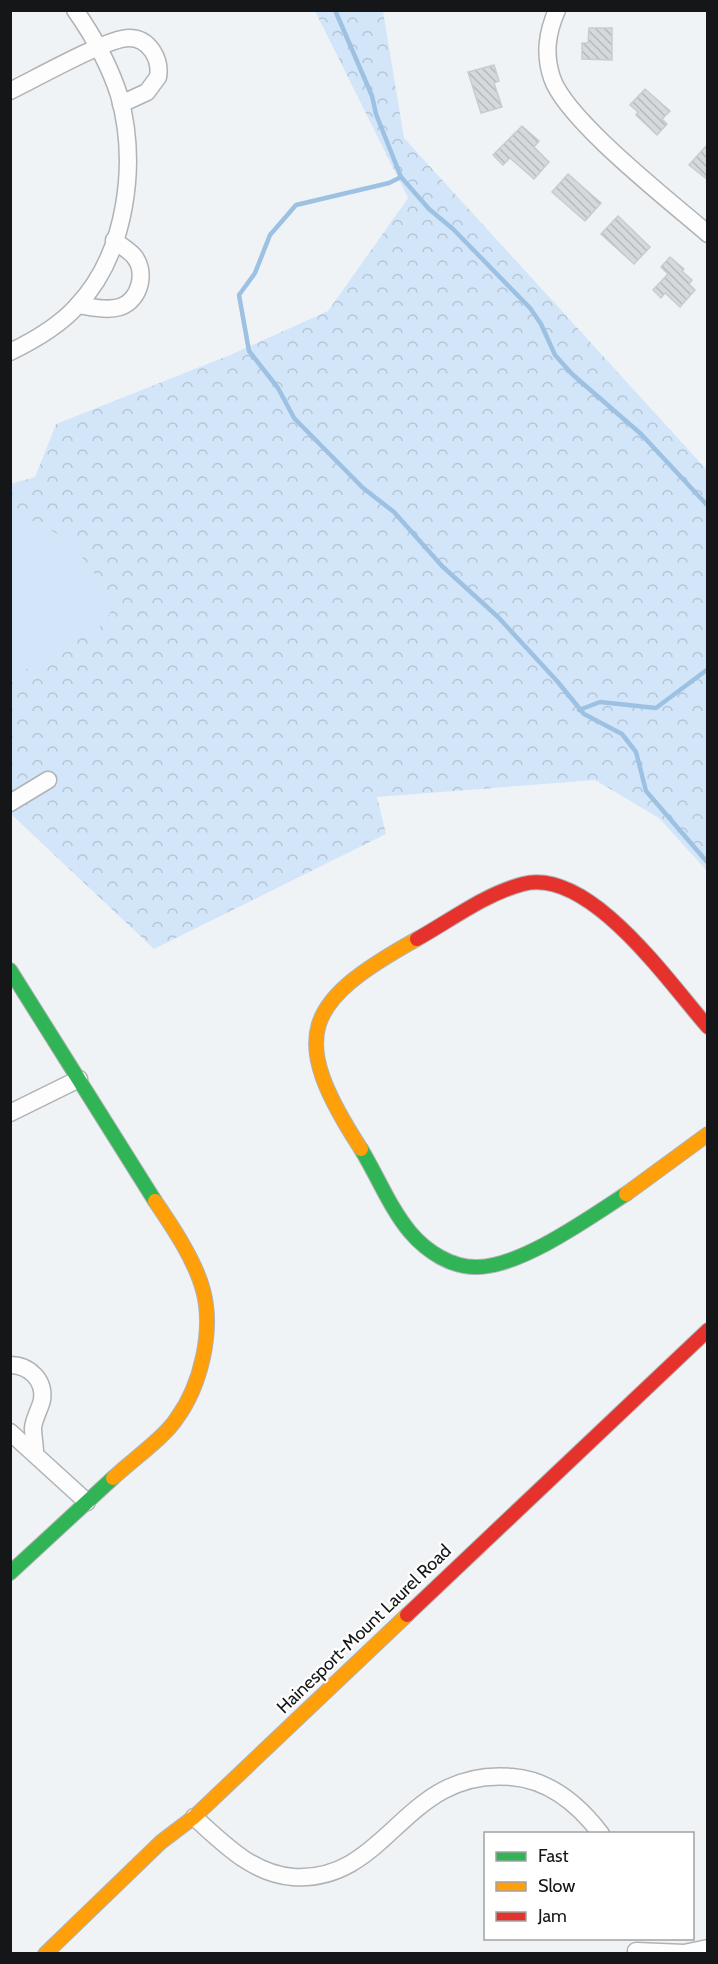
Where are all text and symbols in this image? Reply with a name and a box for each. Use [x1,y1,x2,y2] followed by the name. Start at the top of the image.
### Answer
[272,1540,456,1718] street label: Hainesport-Mount Laurel Road
[484,1832,694,1940] legend
[538,1845,569,1867] text: Fast
[538,1875,575,1897] text: Slow
[537,1905,567,1927] text: Jam

